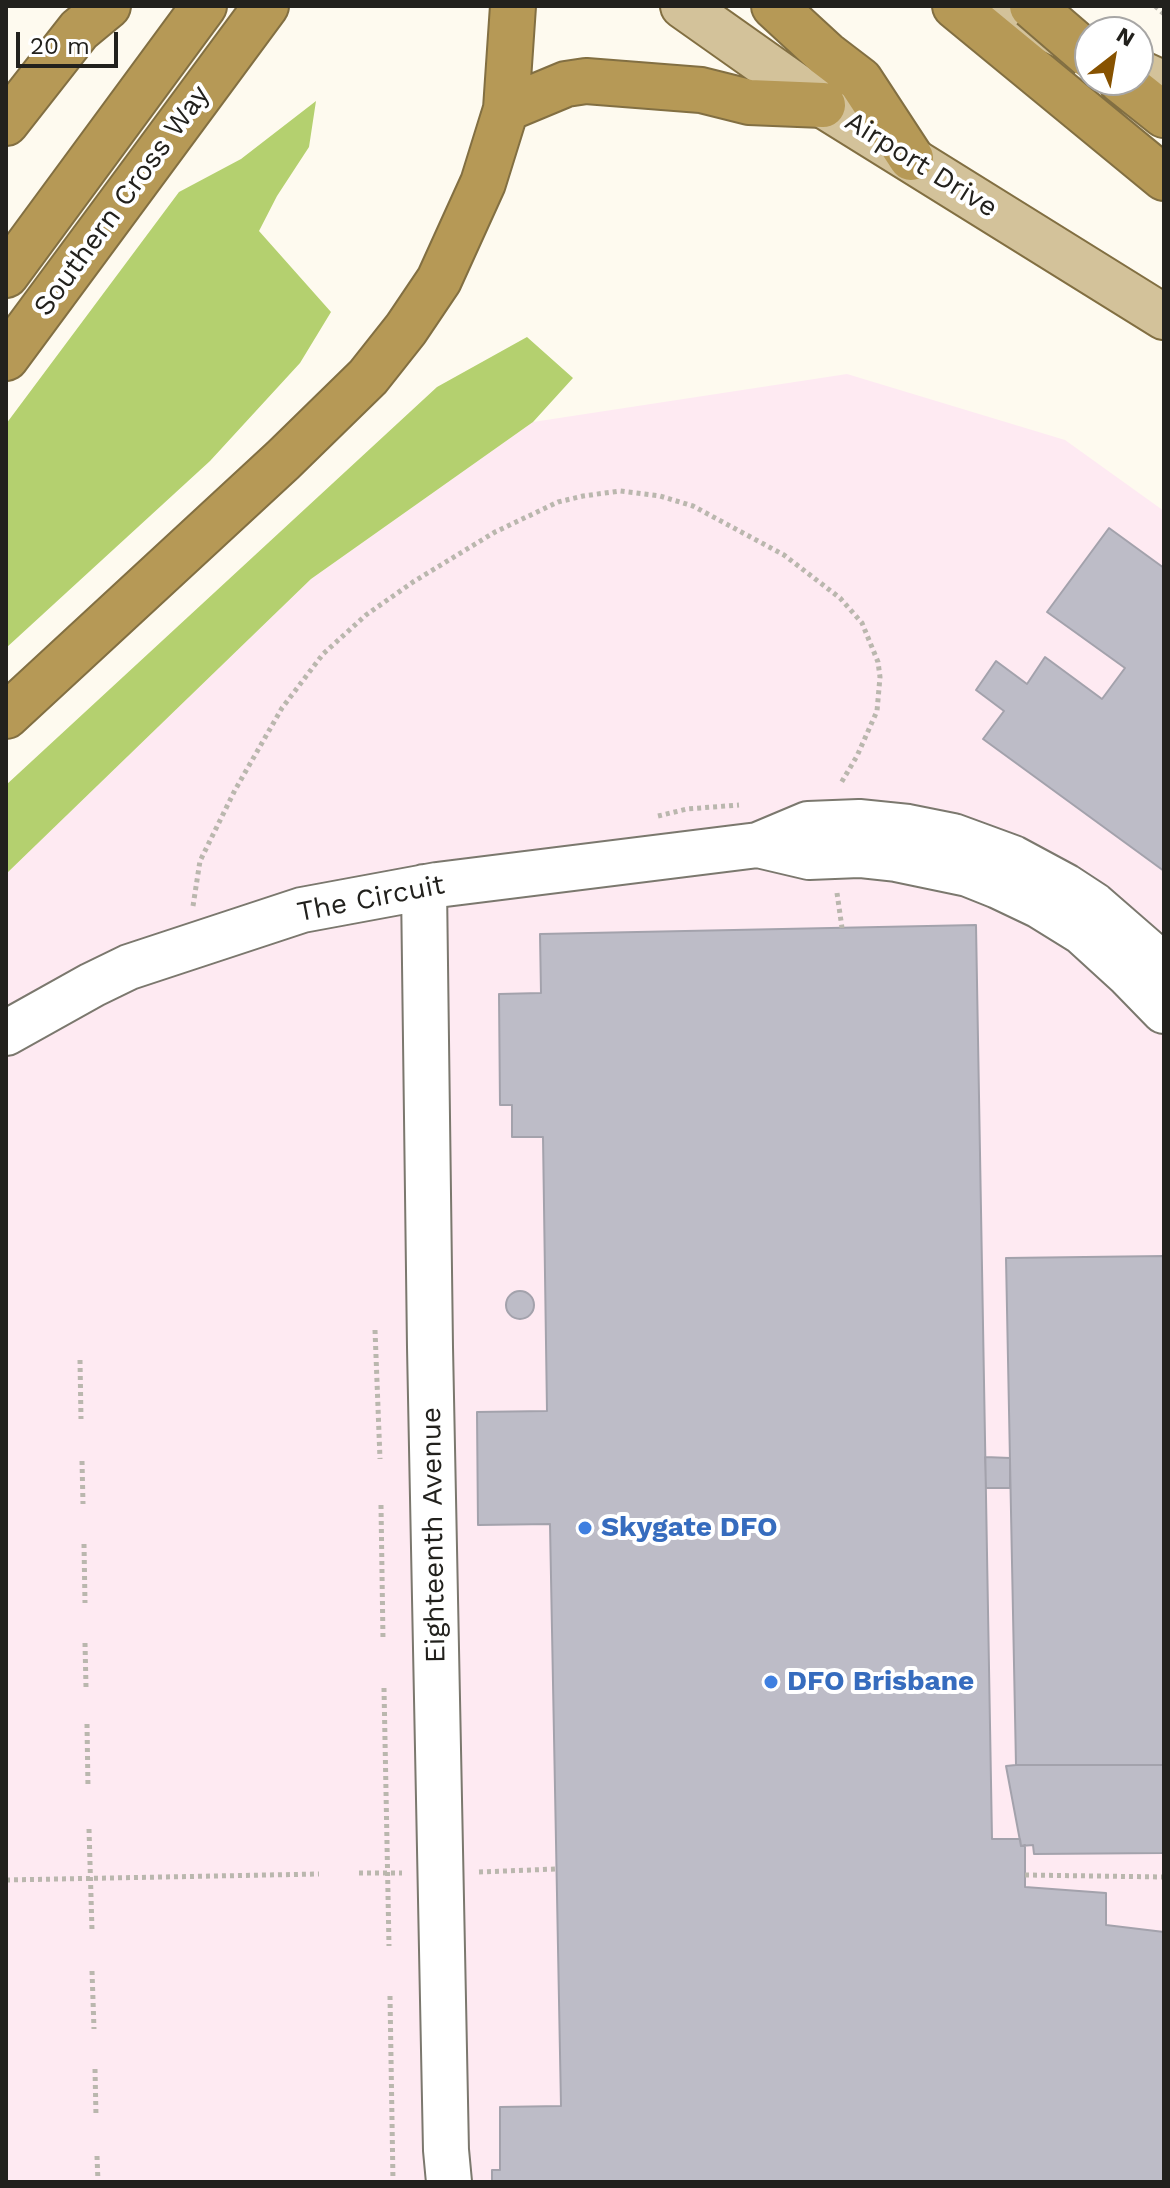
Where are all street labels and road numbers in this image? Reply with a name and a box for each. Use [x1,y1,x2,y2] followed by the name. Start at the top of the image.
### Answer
[27,79,217,323] street label: Southern Cross Way
[839,105,1003,225] street label: Airport Drive
[295,868,447,930] street label: The Circuit
[415,1407,453,1663] street label: Eighteenth Avenue

